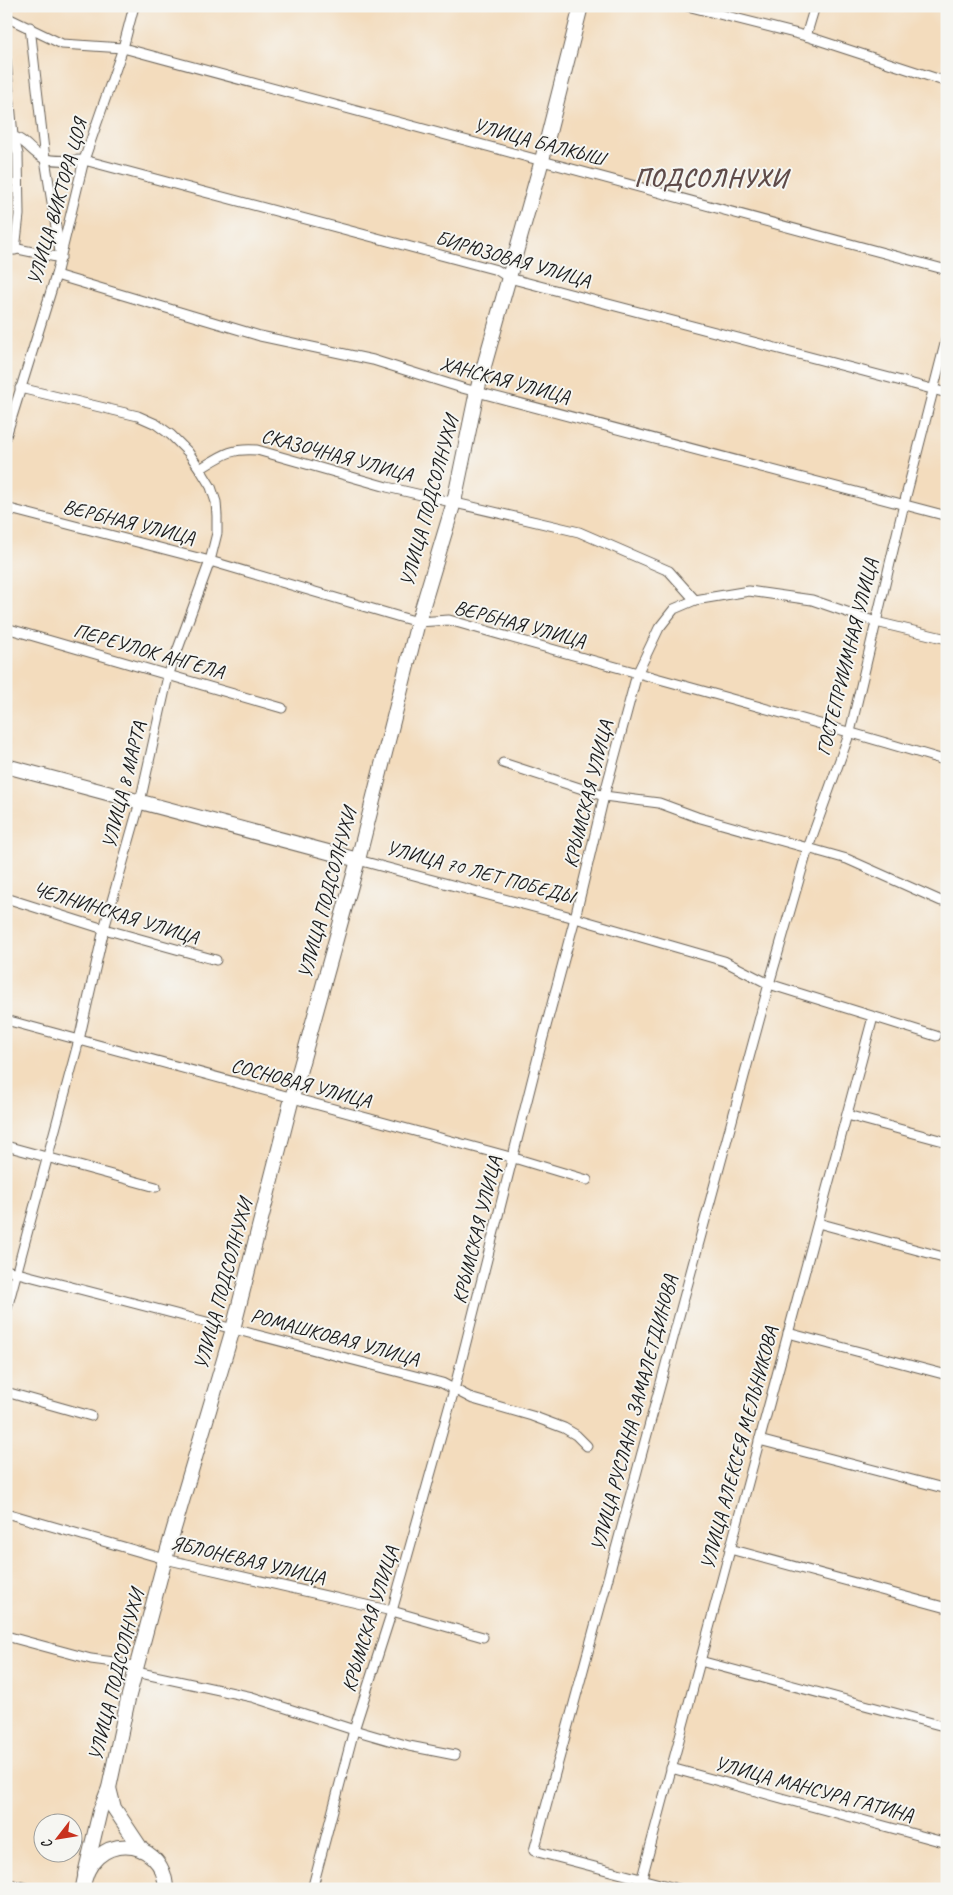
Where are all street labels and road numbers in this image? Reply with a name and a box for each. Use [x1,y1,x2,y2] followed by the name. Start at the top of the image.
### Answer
[471,113,611,172] street label: УЛИЦА БАЛКЫШ
[21,114,93,288] street label: УЛИЦА ВИКТОРА ЦОЯ
[433,225,594,293] street label: БИРЮЗОВАЯ УЛИЦА
[437,351,573,410] street label: ХАНСКАЯ УЛИЦА
[394,410,465,589] street label: УЛИЦА ПОДСОЛНУХИ
[259,423,416,487] street label: СКАЗОЧНАЯ УЛИЦА
[61,494,198,551] street label: ВЕРБНАЯ УЛИЦА
[810,555,884,758] street label: ГОСТЕПРИИМНАЯ УЛИЦА
[452,594,589,654] street label: ВЕРБНАЯ УЛИЦА
[71,618,228,685] street label: ПЕРЕУЛОК АНГЕЛА
[558,717,619,870] street label: КРЫМСКАЯ УЛИЦА
[96,718,152,851] street label: УЛИЦА 8 МАРТА
[292,802,363,981] street label: УЛИЦА ПОДСОЛНУХИ
[383,835,580,910] street label: УЛИЦА 70 ЛЕТ ПОБЕДЫ
[30,876,202,950] street label: ЧЕЛНИНСКАЯ УЛИЦА
[228,1052,375,1114] street label: СОСНОВАЯ УЛИЦА
[447,1153,508,1306] street label: КРЫМСКАЯ УЛИЦА
[188,1193,259,1372] street label: УЛИЦА ПОДСОЛНУХИ
[585,1271,683,1554] street label: УЛИЦА РУСЛАНА ЗАМАЛЕТДИНОВА
[248,1303,423,1372] street label: РОМАШКОВАЯ УЛИЦА
[695,1323,784,1572] street label: УЛИЦА АЛЕКСЕЯ МЕЛЬНИКОВА
[168,1530,329,1590] street label: ЯБЛОНЕВАЯ УЛИЦА
[336,1542,404,1695] street label: КРЫМСКАЯ УЛИЦА
[83,1583,150,1763] street label: УЛИЦА ПОДСОЛНУХИ
[712,1750,917,1828] street label: УЛИЦА МАНСУРА ГАТИНА

